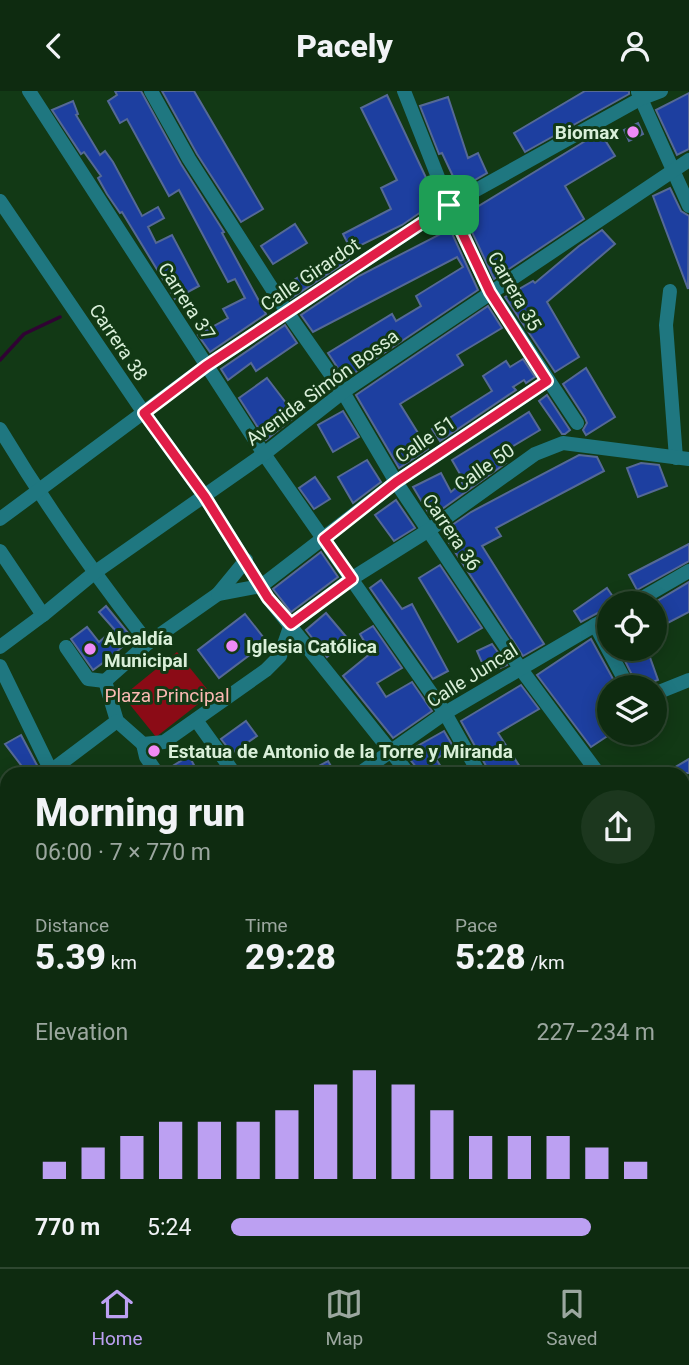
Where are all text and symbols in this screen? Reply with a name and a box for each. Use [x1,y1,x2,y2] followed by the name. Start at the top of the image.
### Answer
[35,27,73,65] icon: back
[296,27,393,65] text: Pacely
[616,27,654,65] icon: person
[555,121,619,144] place label: Biomax
[625,124,641,140] marker: Biomax
[419,175,479,235] pin
[430,186,468,224] icon: arrive
[256,233,364,316] street label: Calle Girardot
[483,247,547,335] street label: Carrera 35
[153,258,220,344] street label: Carrera 37
[84,299,153,385] street label: Carrera 38
[241,324,403,451] street label: Avenida Simón Bossa
[391,411,460,468] street label: Calle 51
[450,438,519,496] street label: Calle 50
[417,489,486,575] street label: Carrera 36
[597,591,667,745] map controls
[597,591,667,661] button: locate
[104,627,188,672] place label: Alcaldía Municipal
[246,635,377,658] place label: Iglesia Católica
[224,638,240,654] marker: Iglesia Católica
[422,638,522,712] street label: Calle Juncal
[82,641,98,657] marker: Alcaldía Municipal
[597,675,667,745] button: layers
[104,684,230,707] park label: Plaza Principal
[168,740,513,763] place label: Estatua de Antonio de la Torre y Miranda
[146,743,162,759] marker: Estatua de Antonio de la Torre y Miranda
[581,790,655,864] button: share
[35,791,245,835] text: Morning run
[35,839,211,866] text: 06:00 · 7 × 770 m
[35,914,109,937] text: Distance
[245,914,288,937] text: Time
[455,914,497,937] text: Pace
[35,937,106,978] text: 5.39
[245,937,336,978] text: 29:28
[455,937,526,978] text: 5:28
[106,951,137,974] text: km
[526,951,565,974] text: /km
[35,1019,128,1046] text: Elevation
[536,1019,655,1046] text: 227–234 m
[35,1214,100,1241] text: 770 m
[147,1214,191,1241] text: 5:24
[91,1285,143,1350] tab: Home
[325,1285,363,1350] tab: Map
[546,1285,598,1350] tab: Saved

